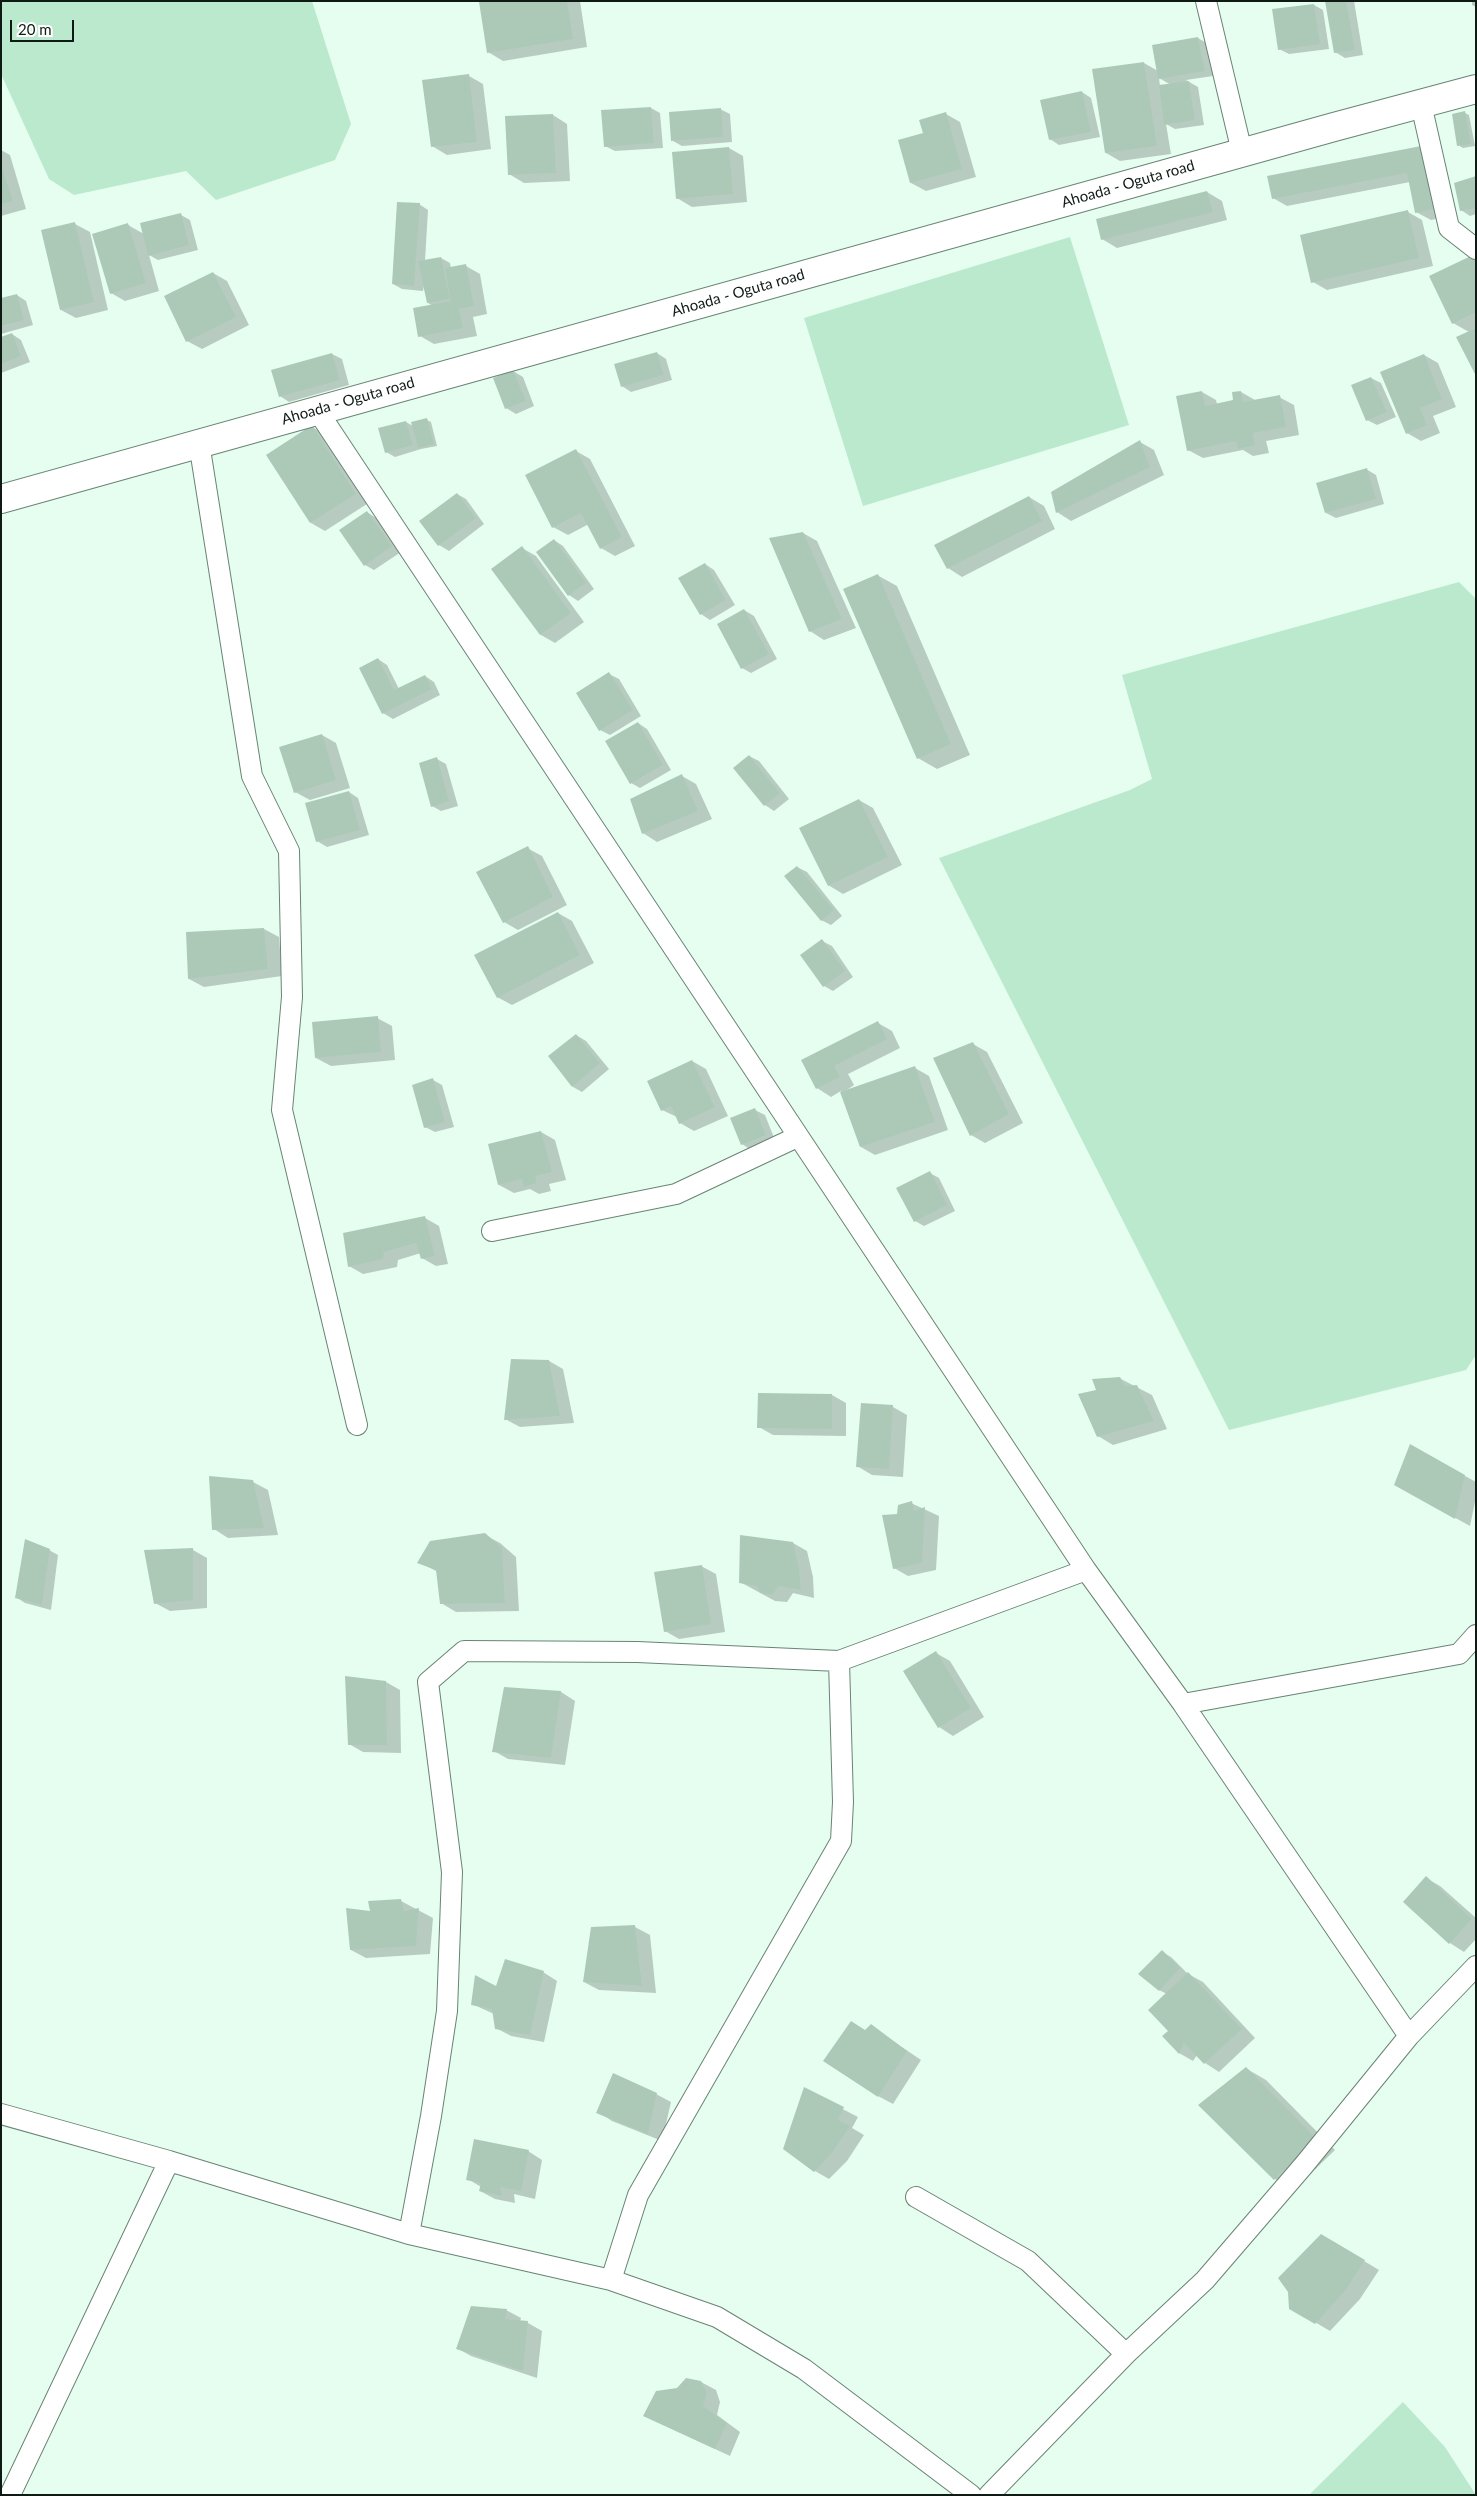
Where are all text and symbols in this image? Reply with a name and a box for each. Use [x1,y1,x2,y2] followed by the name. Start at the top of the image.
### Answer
[12,10,76,42] scale bar
[18,20,52,38] text: 20 m
[1059,156,1197,212] street label: Ahoada - Oguta road
[669,265,807,321] street label: Ahoada - Oguta road
[279,373,417,429] street label: Ahoada - Oguta road

